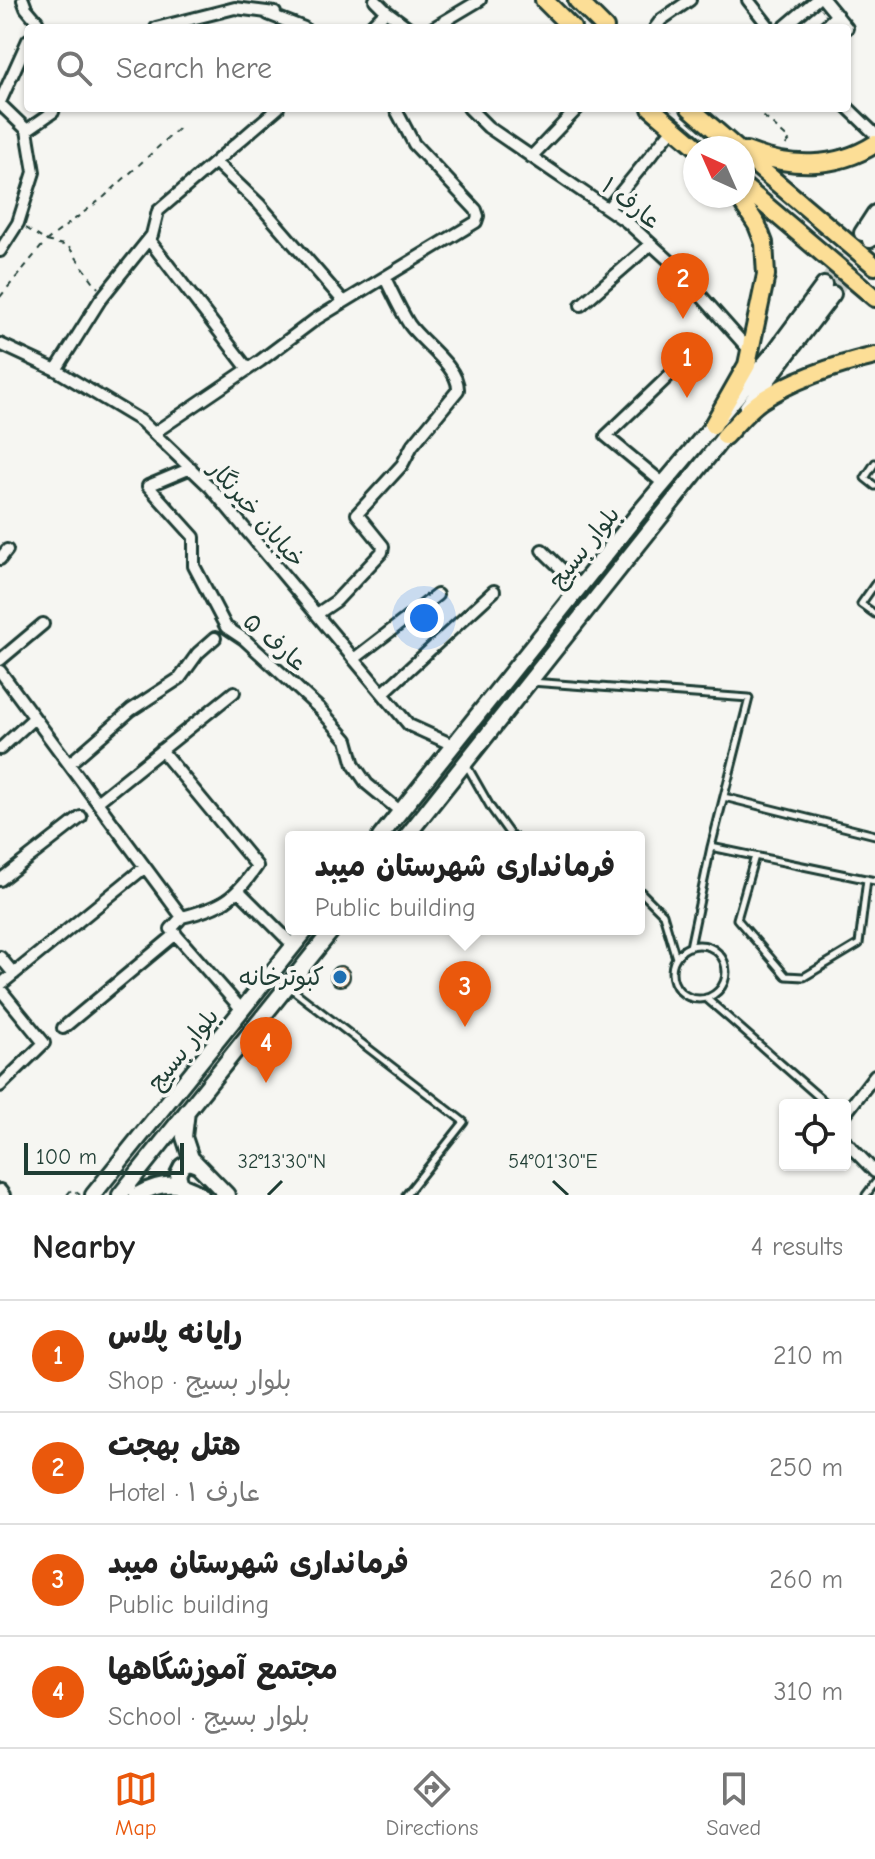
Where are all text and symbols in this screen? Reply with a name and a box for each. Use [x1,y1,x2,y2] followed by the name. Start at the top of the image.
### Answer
[24,24,851,112] search box
[52,46,96,90] icon: search
[116,51,272,86] text: Search here
[683,136,755,208] north arrow
[596,171,666,235] street label: عارف ۱
[657,253,709,319] pin: 2
[661,332,713,398] pin: 1
[202,454,311,573] street label: خیابان خبرنگار
[542,500,627,595] street label: بلوار بسیج
[404,598,444,638] your location
[238,607,312,677] street label: عارف ۵
[285,831,645,935] popup
[315,849,615,884] text: فرمانداری شهرستان میبد
[315,893,476,923] text: Public building
[439,961,491,1027] pin: 3
[238,963,324,992] place label: کبوترخانه
[331,968,349,986] marker: کبوترخانه
[141,1002,226,1097] street label: بلوار بسیج
[240,1017,292,1083] pin: 4
[779,1099,851,1171] map controls
[779,1099,851,1171] button: locate
[24,1139,184,1175] scale bar
[36,1144,97,1170] text: 100 m
[238,1150,326,1173] text: 32°13'30"N
[508,1150,598,1173] text: 54°01'30"E
[32,1227,135,1267] text: Nearby
[751,1232,843,1262] text: 4 results
[108,1316,242,1351] text: رایانه پلاس
[53,1341,63,1371] text: 1
[773,1341,843,1371] text: 210 m
[108,1366,291,1396] text: Shop · بلوار بسیج
[108,1428,241,1463] text: هتل بهجت
[52,1453,64,1483] text: 2
[769,1453,843,1483] text: 250 m
[108,1478,260,1508] text: Hotel · عارف ۱
[108,1546,409,1581] text: فرمانداری شهرستان میبد
[52,1565,64,1595] text: 3
[769,1565,843,1595] text: 260 m
[108,1590,269,1620] text: Public building
[108,1652,338,1687] text: مجتمع آموزشگاهها
[52,1677,64,1707] text: 4
[774,1677,843,1707] text: 310 m
[108,1702,309,1732] text: School · بلوار بسیج
[114,1767,158,1841] tab: Map
[386,1767,479,1841] tab: Directions
[706,1767,761,1841] tab: Saved

